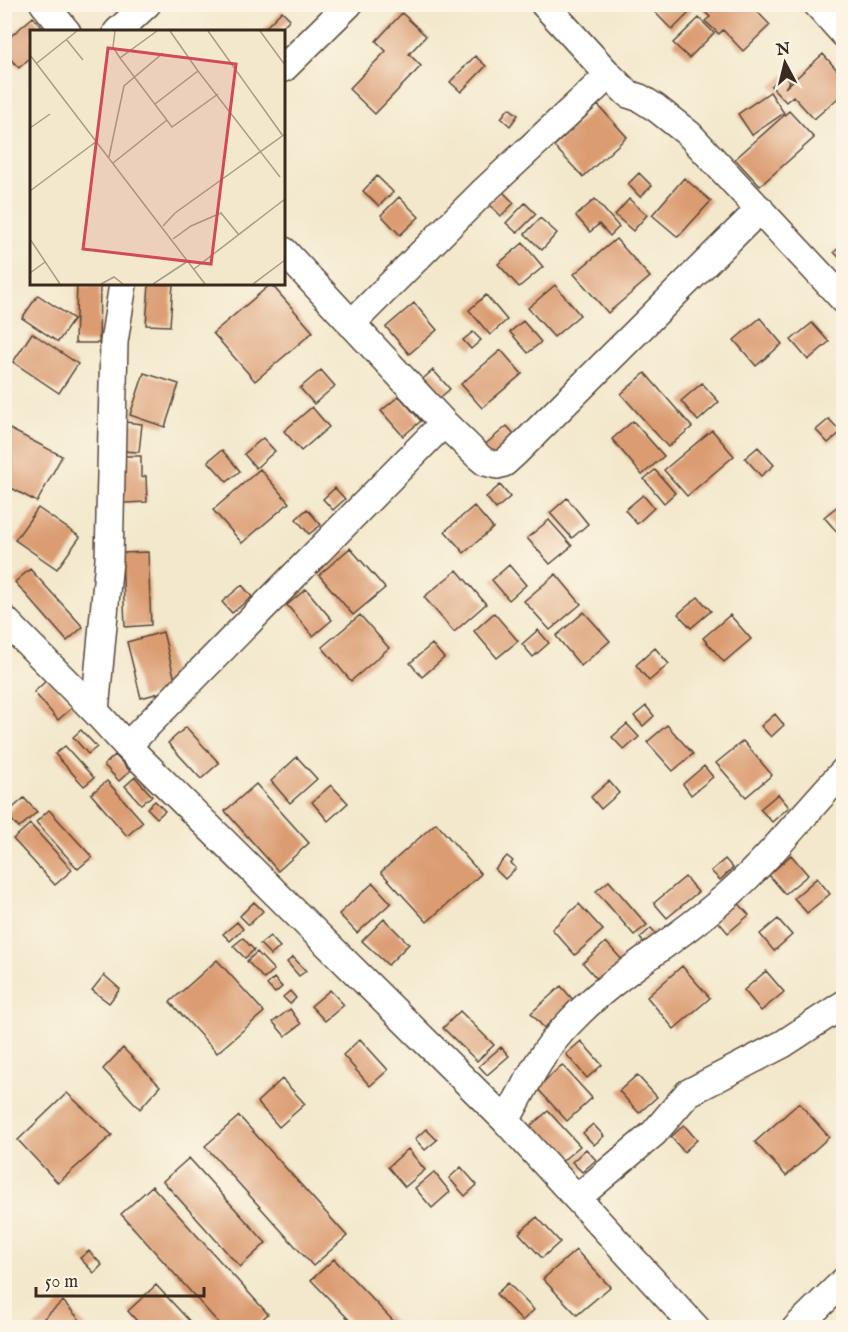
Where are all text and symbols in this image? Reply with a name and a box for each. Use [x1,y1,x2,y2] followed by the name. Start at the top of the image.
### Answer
[30,30,285,285] inset map
[755,33,815,93] north arrow
[774,39,792,61] text: N
[36,1260,204,1298] scale bar
[45,1271,78,1294] text: 50 m

